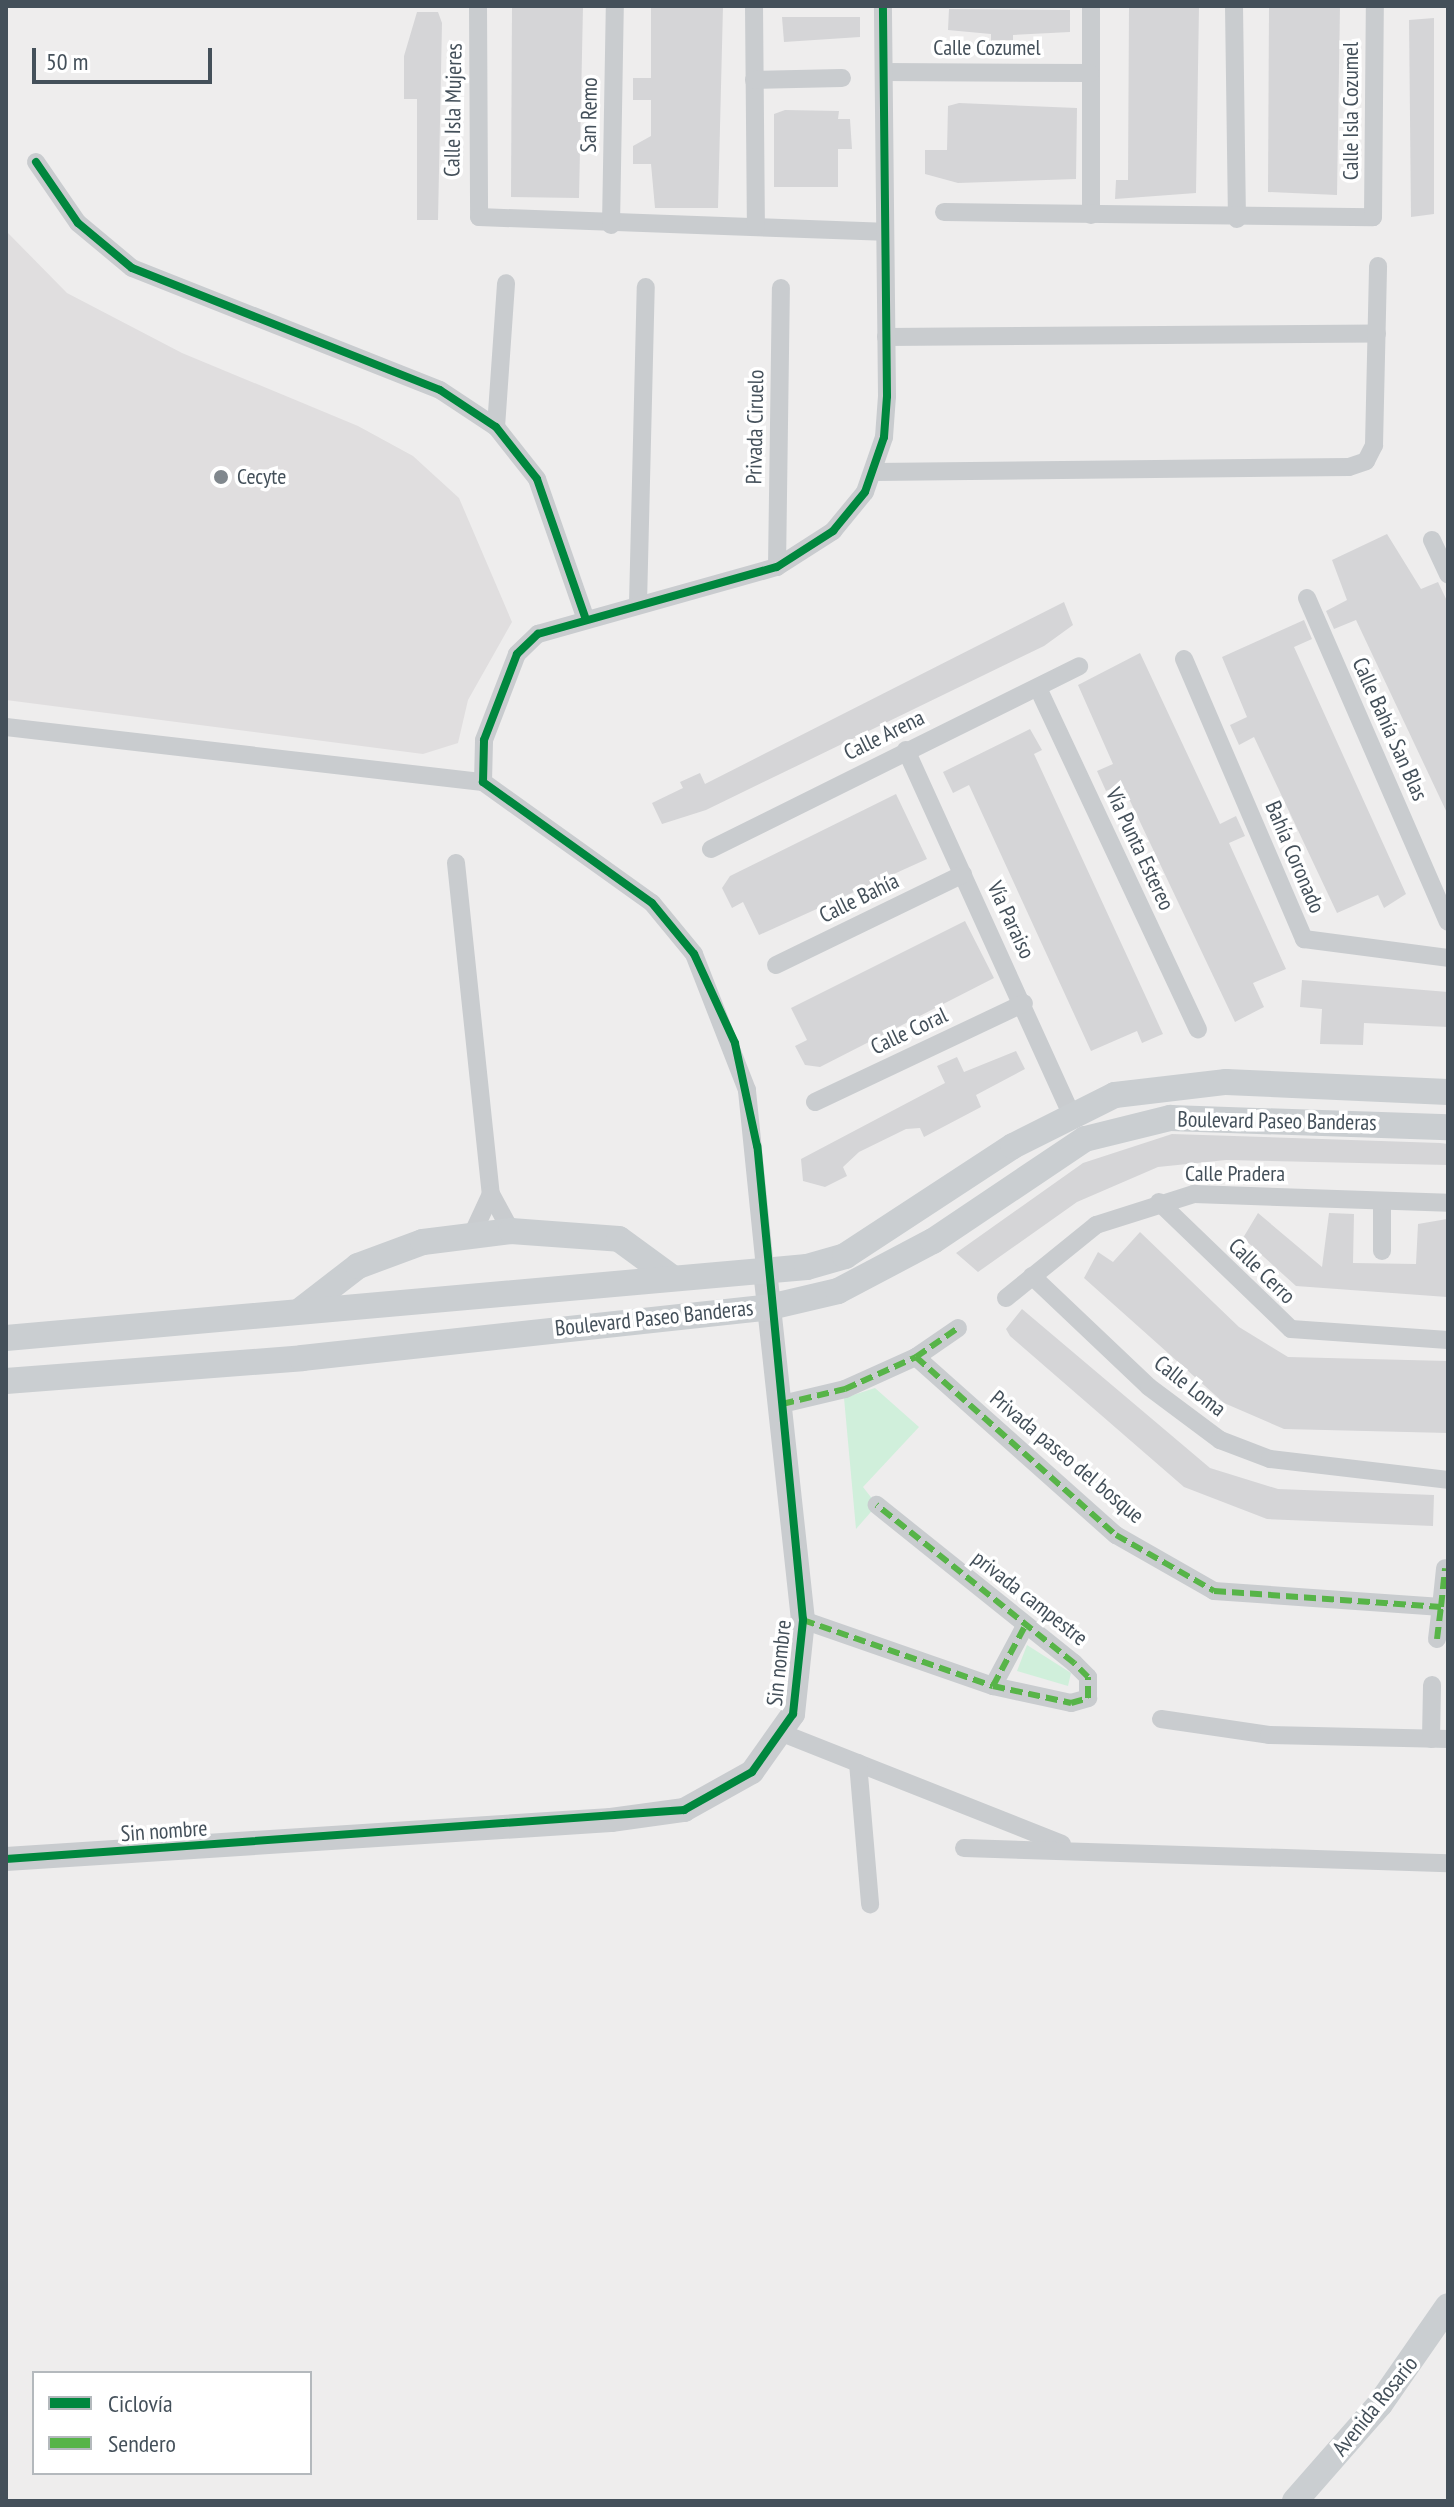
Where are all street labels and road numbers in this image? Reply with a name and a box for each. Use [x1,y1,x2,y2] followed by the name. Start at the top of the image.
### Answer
[933,35,1041,61] street label: Calle Cozumel
[1338,42,1364,180] street label: Calle Isla Cozumel
[439,43,467,177] street label: Calle Isla Mujeres
[575,77,603,153] street label: San Remo
[741,369,769,485] street label: Privada Ciruelo
[1347,653,1433,805] street label: Calle Bahía San Blas
[839,704,929,766] street label: Calle Arena
[1100,784,1180,914] street label: Vía Punta Estereo
[1260,797,1330,917] street label: Bahía Coronado
[815,868,903,928] street label: Calle Bahía
[982,877,1040,963] street label: Vía Paraiso
[866,1002,952,1060] street label: Calle Coral
[1177,1106,1377,1136] street label: Boulevard Paseo Banderas
[1185,1161,1285,1187] street label: Calle Pradera
[1223,1233,1301,1309] street label: Calle Cerro
[554,1294,754,1342] street label: Boulevard Paseo Banderas
[1149,1350,1231,1422] street label: Calle Loma
[985,1385,1149,1529] street label: Privada paseo del bosque
[967,1545,1093,1651] street label: privada campestre
[761,1619,797,1707] street label: Sin nombre
[120,1815,208,1847] street label: Sin nombre
[1327,2351,1423,2461] street label: Avenida Rosario

